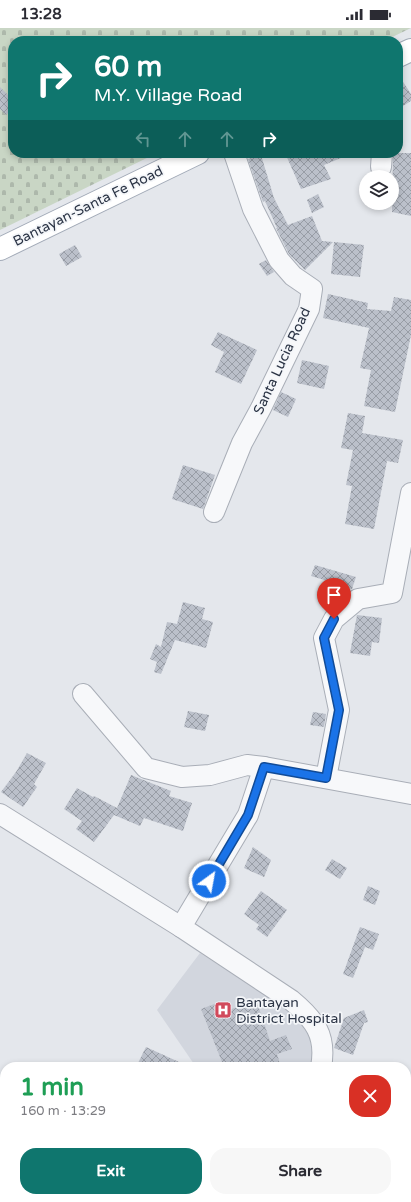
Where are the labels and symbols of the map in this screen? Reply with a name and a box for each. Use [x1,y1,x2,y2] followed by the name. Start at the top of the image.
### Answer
[10,162,166,250] street label: Bantayan-Santa Fe Road
[250,305,314,417] street label: Santa Lucia Road
[317,578,351,619] pin
[188,860,230,902] position arrow
[236,994,342,1027] place label: Bantayan District Hospital
[213,1000,233,1020] hospital icon: Bantayan District Hospital

